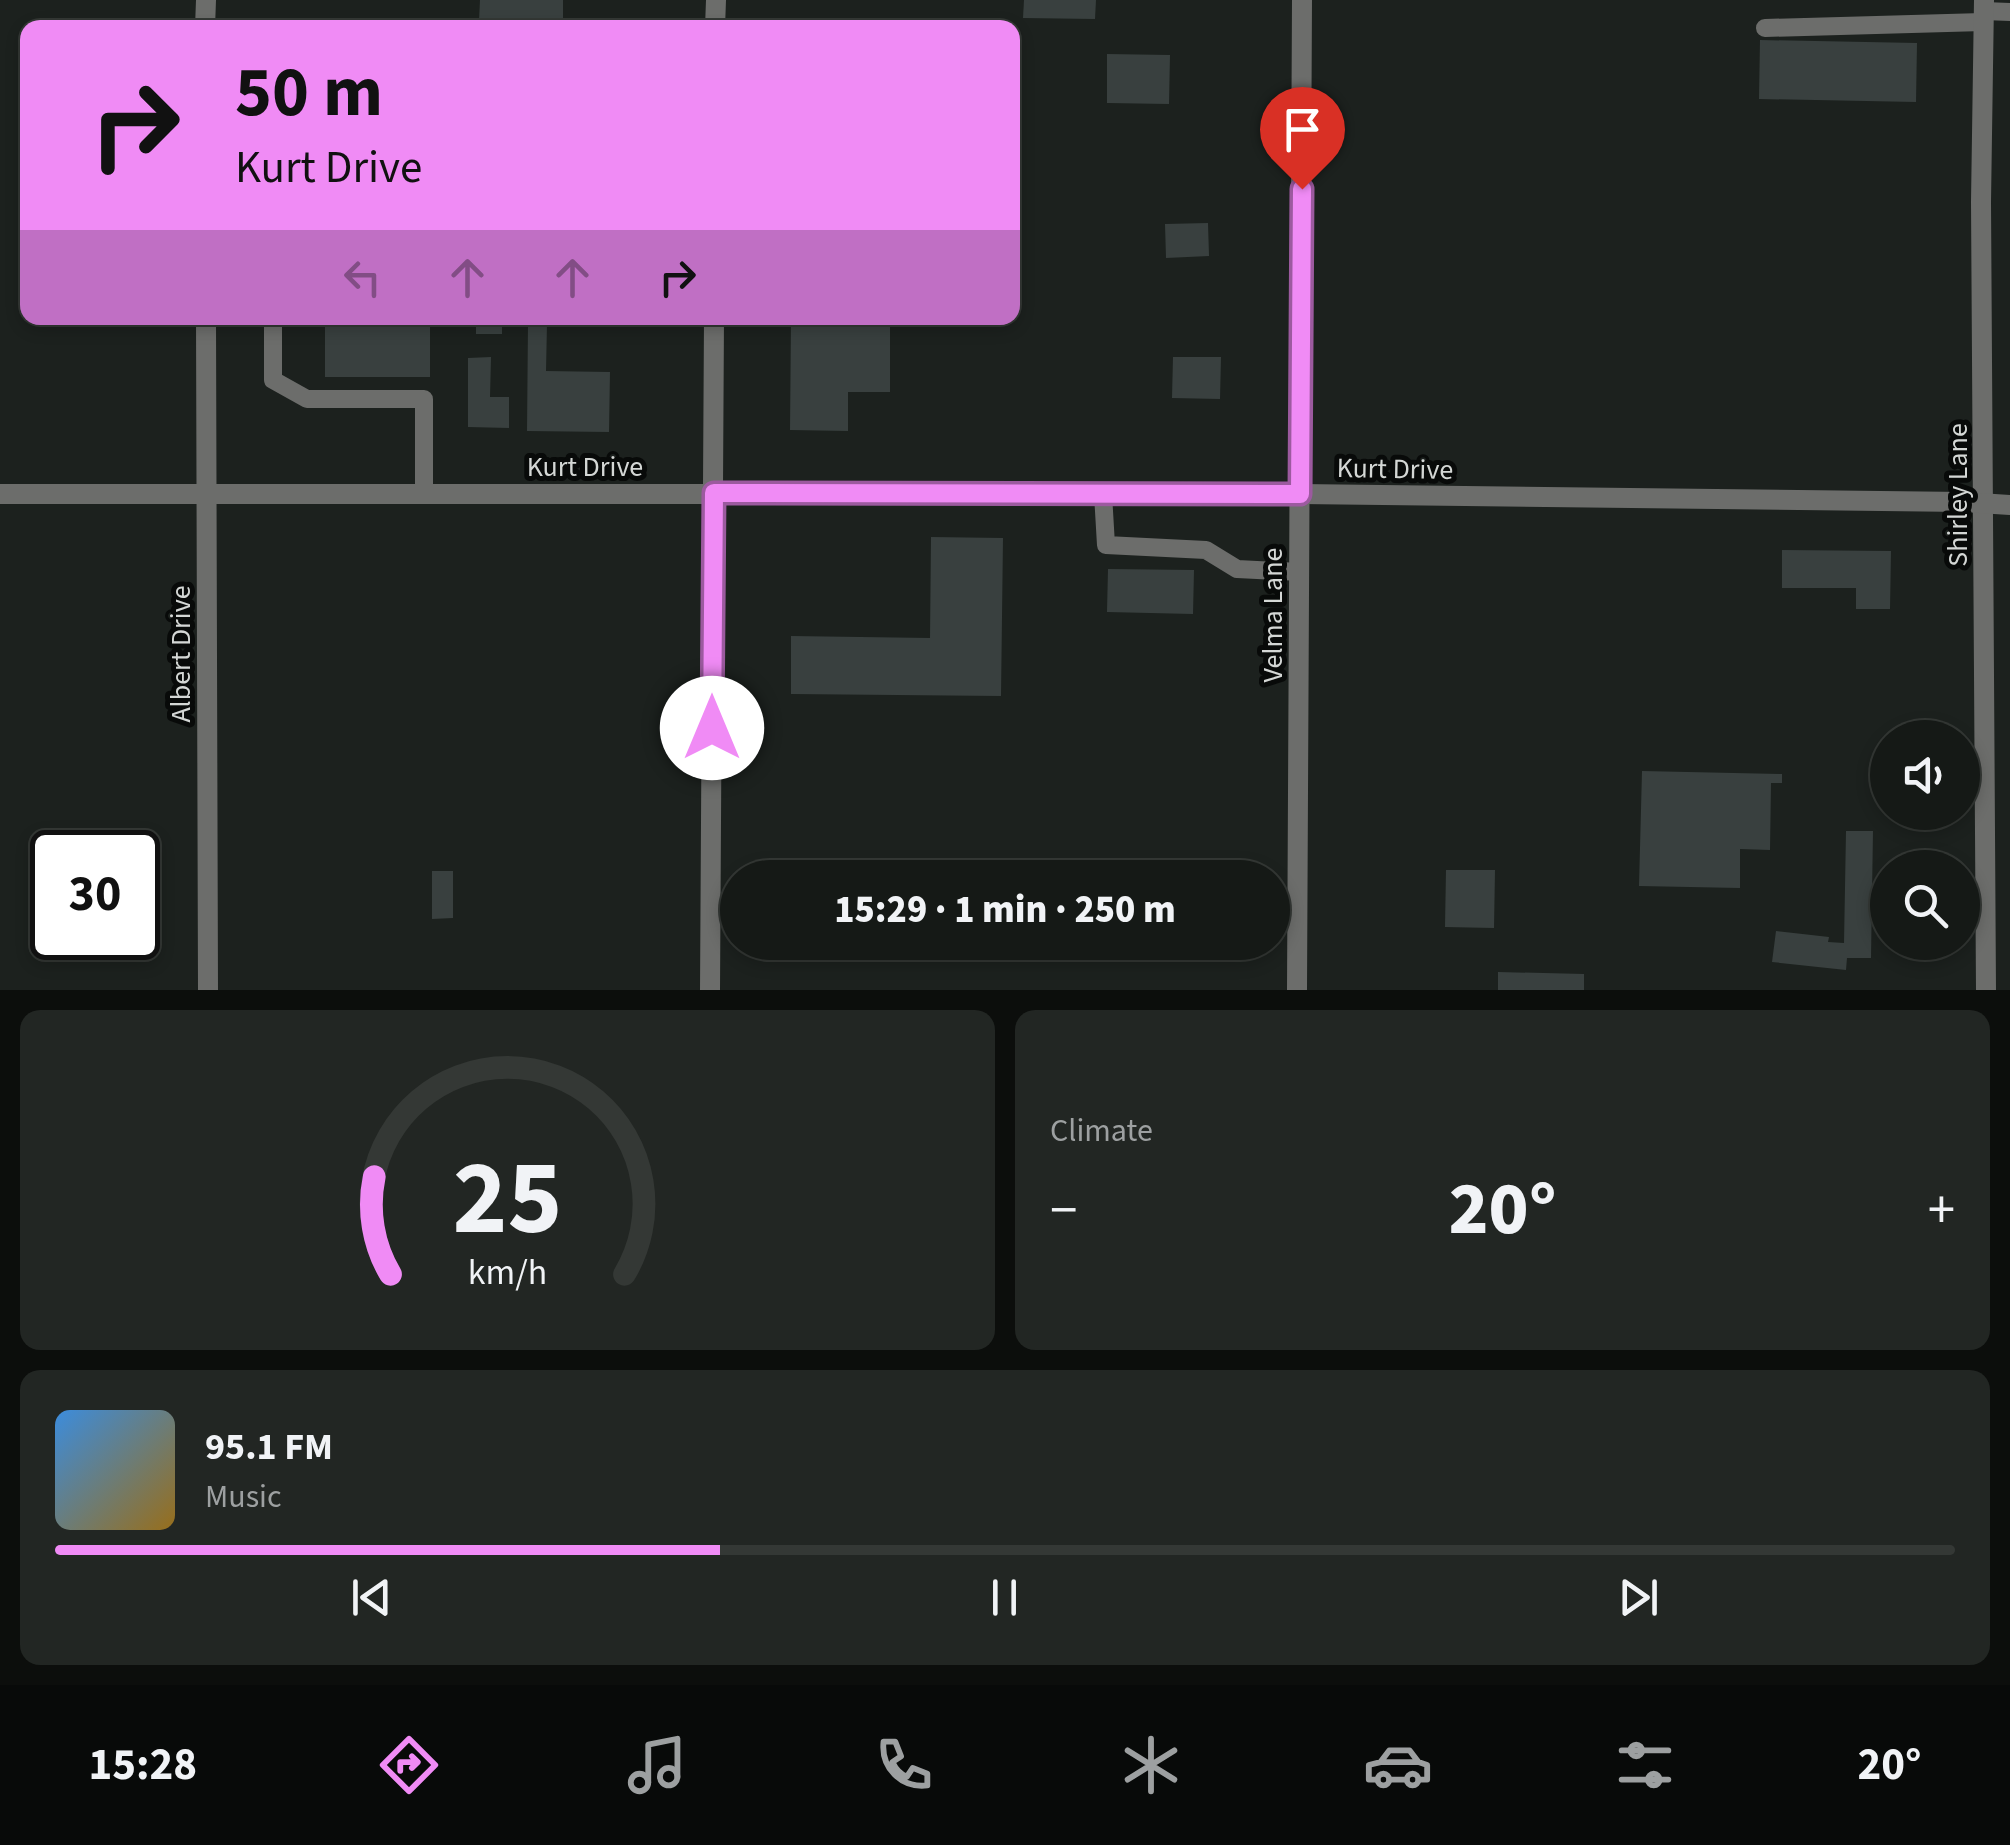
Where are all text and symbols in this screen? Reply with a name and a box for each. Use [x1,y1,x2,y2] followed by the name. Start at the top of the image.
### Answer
[235,43,383,143] text: 50 m
[70,60,200,190] icon: right
[1260,87,1345,190] pin
[1275,102,1330,157] icon: arrive
[235,136,422,200] text: Kurt Drive
[335,250,390,305] icon: left
[440,250,495,305] icon: ahead
[545,250,600,305] icon: ahead
[650,250,705,305] icon: right
[1938,423,1978,567] street label: Shirley Lane
[527,447,643,487] street label: Kurt Drive
[1336,448,1454,490] street label: Kurt Drive
[1253,548,1293,682] street label: Velma Lane
[161,585,201,723] street label: Albert Drive
[660,676,764,780] position arrow
[1870,720,1980,960] map controls
[1870,720,1980,830] button: sound
[30,830,160,960] speed limit sign: 30
[1870,850,1980,960] button: search
[834,883,1176,937] text: 15:29 · 1 min · 250 m
[1050,1108,1153,1154] text: Climate
[453,1126,562,1274] text: 25
[1449,1156,1556,1263] text: 20°
[1050,1172,1077,1250] text: −
[1928,1172,1955,1250] text: +
[468,1247,547,1298] text: km/h
[205,1420,333,1474] text: 95.1 FM
[205,1474,282,1520] text: Music
[344,1570,399,1625] icon: previous
[977,1570,1032,1625] icon: pause
[1611,1570,1666,1625] icon: next
[374,1730,444,1800] icon: directions
[622,1730,692,1800] icon: music
[869,1730,939,1800] icon: phone
[1116,1730,1186,1800] icon: climate
[1363,1730,1433,1800] icon: car
[1610,1730,1680,1800] icon: filters
[89,1733,197,1797] text: 15:28
[1857,1733,1921,1797] text: 20°

